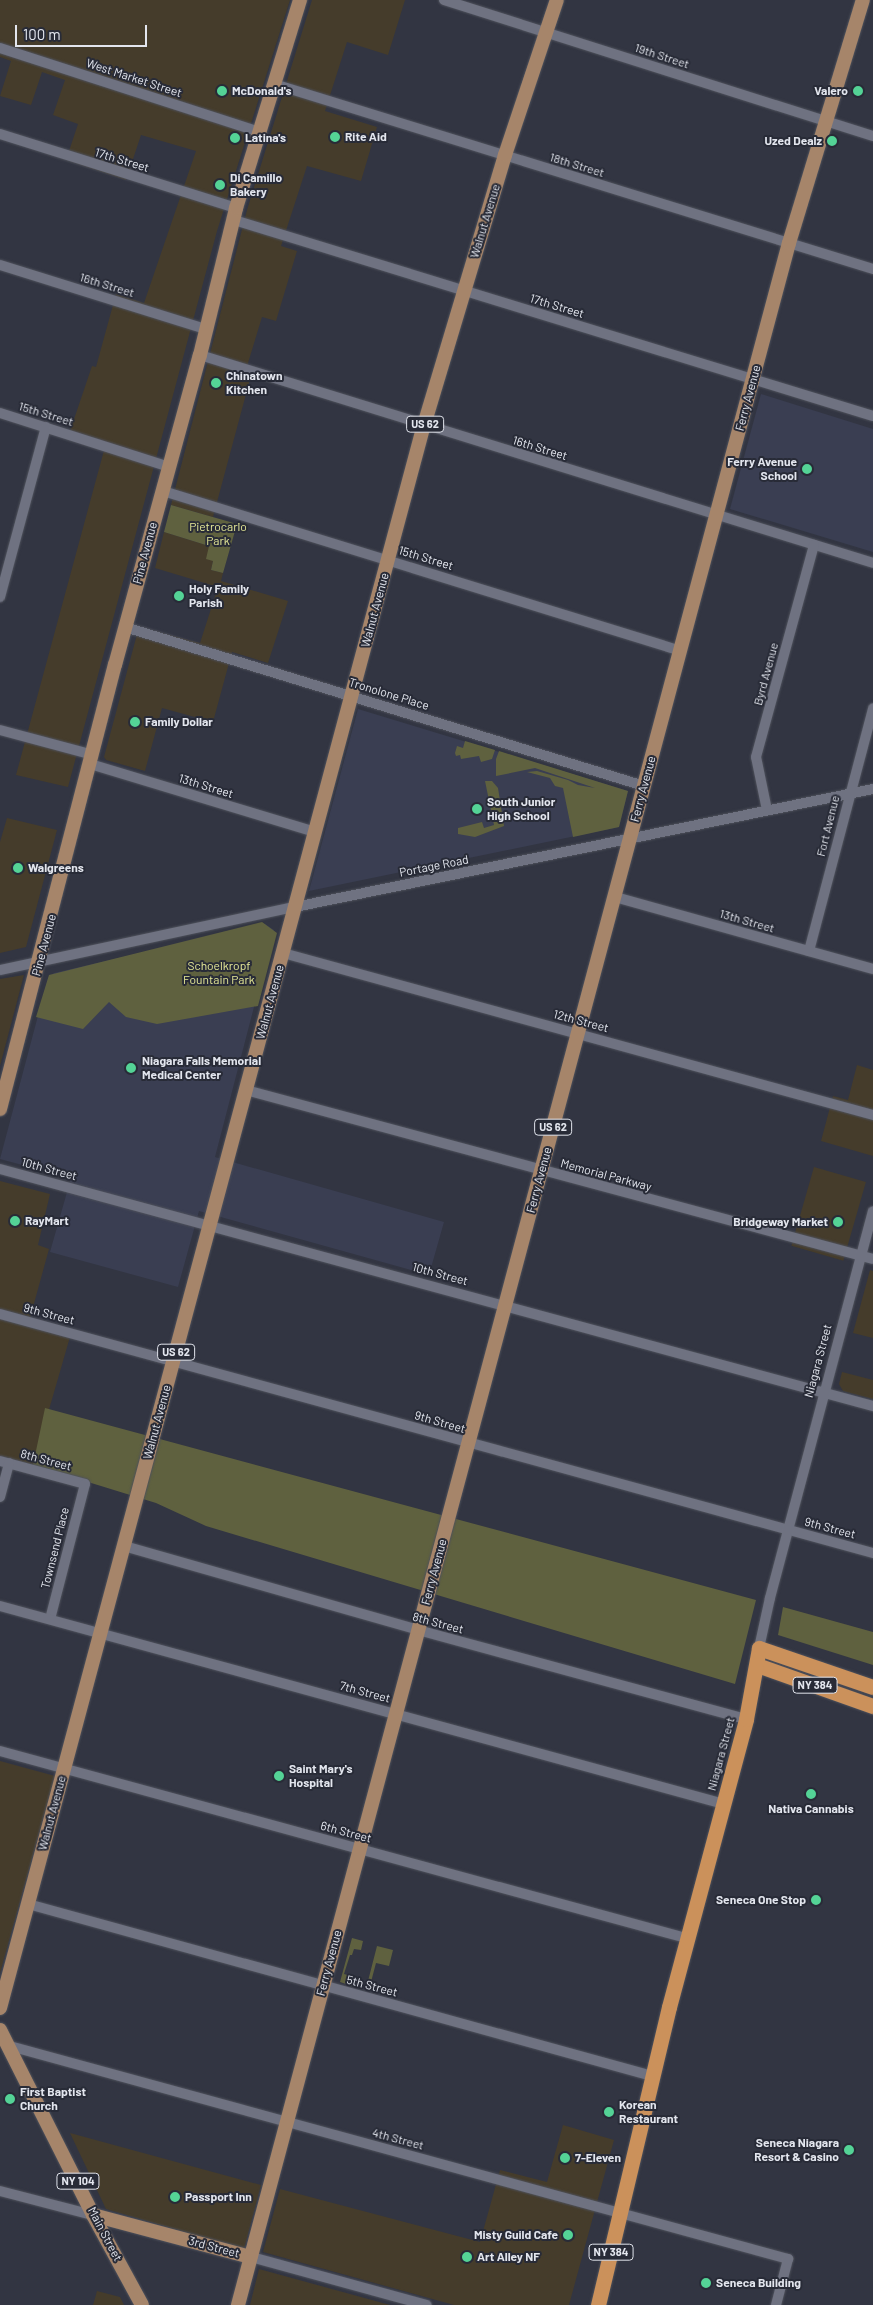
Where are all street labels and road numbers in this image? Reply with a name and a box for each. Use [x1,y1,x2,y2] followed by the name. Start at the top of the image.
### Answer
[633,40,691,72] street label: 19th Street
[84,56,184,100] street label: West Market Street
[93,145,151,175] street label: 17th Street
[548,150,606,180] street label: 18th Street
[467,182,503,260] street label: Walnut Avenue
[78,270,136,300] street label: 16th Street
[528,291,586,321] street label: 17th Street
[732,363,764,433] street label: Ferry Avenue
[17,399,75,429] street label: 15th Street
[405,416,445,432] road number: US 62
[511,433,569,463] street label: 16th Street
[130,520,160,586] street label: Pine Avenue
[397,543,455,573] street label: 15th Street
[358,571,392,649] street label: Walnut Avenue
[751,641,781,707] street label: Byrd Avenue
[347,675,431,713] street label: Tronolone Place
[627,754,659,824] street label: Ferry Avenue
[177,771,235,801] street label: 13th Street
[813,794,843,858] street label: Fort Avenue
[398,852,470,880] street label: Portage Road
[718,906,776,936] street label: 13th Street
[29,912,59,978] street label: Pine Avenue
[253,963,287,1041] street label: Walnut Avenue
[552,1007,610,1035] street label: 12th Street
[533,1118,573,1136] road number: US 62
[523,1145,555,1215] street label: Ferry Avenue
[20,1155,78,1183] street label: 10th Street
[559,1156,653,1194] street label: Memorial Parkway
[411,1260,469,1288] street label: 10th Street
[22,1300,76,1328] street label: 9th Street
[801,1323,835,1399] street label: Niagara Street
[156,1344,196,1360] road number: US 62
[140,1383,174,1461] street label: Walnut Avenue
[413,1408,467,1436] street label: 9th Street
[19,1446,73,1474] street label: 8th Street
[38,1506,72,1590] street label: Townsend Place
[803,1514,857,1542] street label: 9th Street
[418,1537,450,1607] street label: Ferry Avenue
[411,1609,465,1637] street label: 8th Street
[792,1676,838,1694] road number: NY 384
[338,1678,392,1706] street label: 7th Street
[704,1716,738,1792] street label: Niagara Street
[35,1774,69,1852] street label: Walnut Avenue
[319,1818,373,1846] street label: 6th Street
[313,1928,345,1998] street label: Ferry Avenue
[345,1972,399,2000] street label: 5th Street
[371,2125,425,2153] street label: 4th Street
[56,2172,100,2190] road number: NY 104
[85,2204,125,2264] street label: Main Street
[187,2233,241,2261] street label: 3rd Street
[588,2244,634,2260] road number: NY 384

